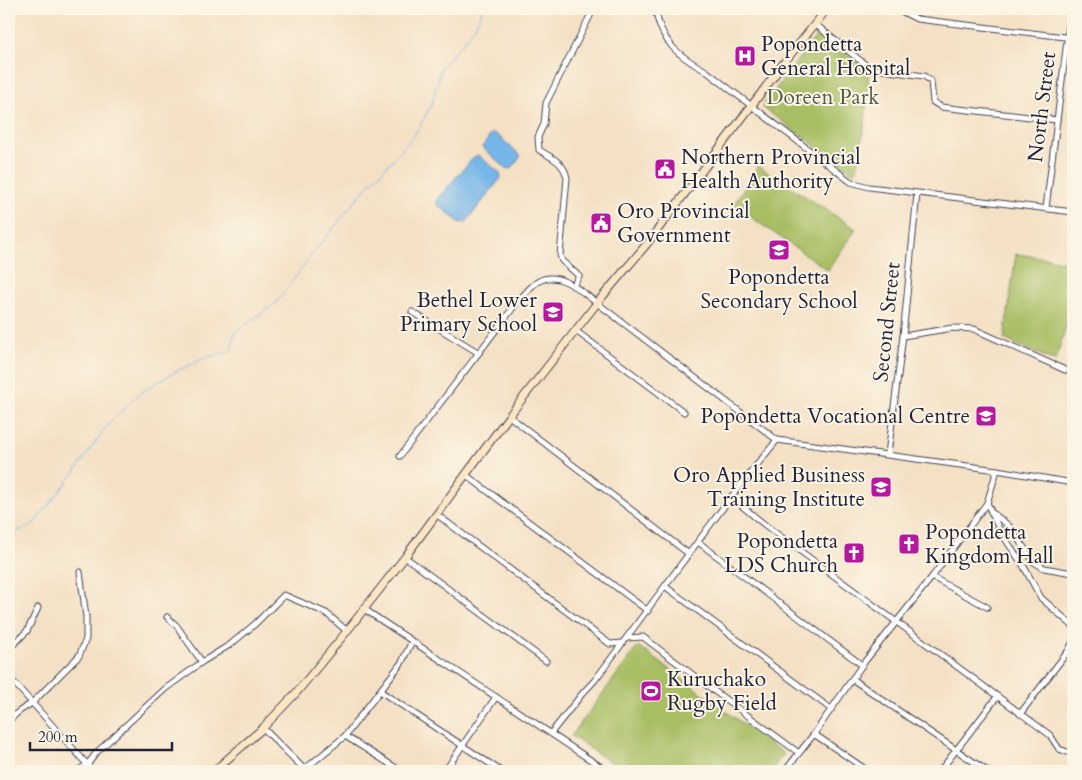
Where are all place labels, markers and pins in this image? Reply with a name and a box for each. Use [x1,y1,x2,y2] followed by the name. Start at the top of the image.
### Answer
[761,30,910,83] place label: Popondetta General Hospital
[733,44,757,68] hospital icon: Popondetta General Hospital
[681,143,861,196] place label: Northern Provincial Health Authority
[653,157,677,181] public building icon: Northern Provincial Health Authority
[617,197,750,250] place label: Oro Provincial Government
[589,211,613,235] public building icon: Oro Provincial Government
[767,238,791,262] school or university icon: Popondetta Secondary School
[700,263,858,316] place label: Popondetta Secondary School
[400,286,537,339] place label: Bethel Lower Primary School
[541,300,565,324] school or university icon: Bethel Lower Primary School
[700,402,970,431] place label: Popondetta Vocational Centre
[974,404,998,428] school or university icon: Popondetta Vocational Centre
[673,461,865,514] place label: Oro Applied Business Training Institute
[869,475,893,499] school or university icon: Oro Applied Business Training Institute
[925,518,1053,571] place label: Popondetta Kingdom Hall
[724,527,838,580] place label: Popondetta LDS Church
[897,532,921,556] church icon: Popondetta Kingdom Hall
[842,541,866,565] church icon: Popondetta LDS Church
[667,665,777,718] place label: Kuruchako Rugby Field
[639,679,663,703] sports icon: Kuruchako Rugby Field

